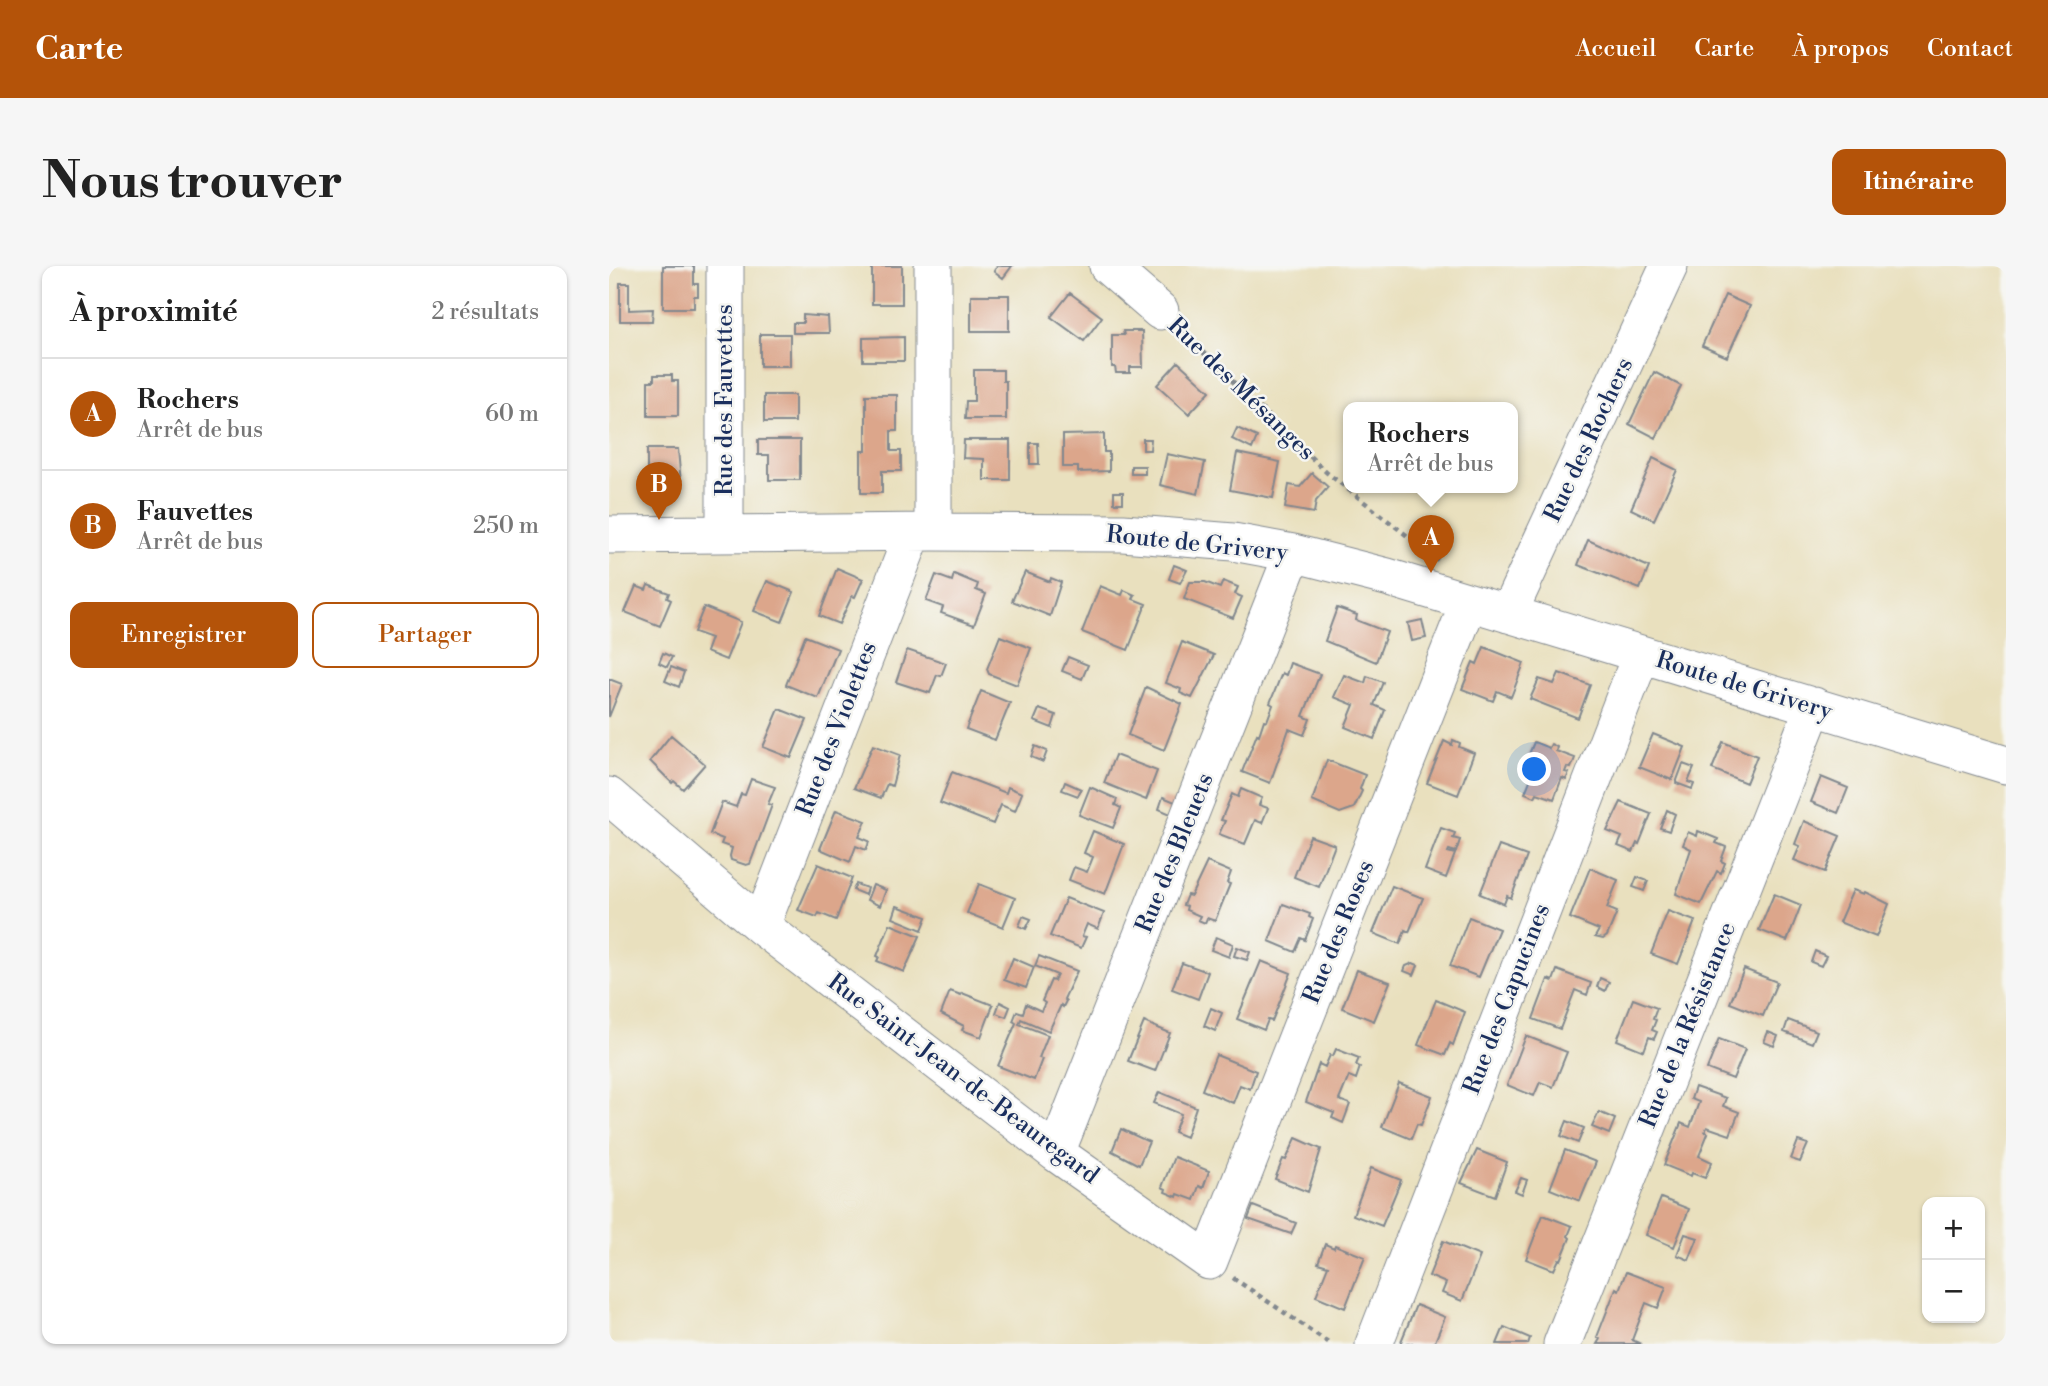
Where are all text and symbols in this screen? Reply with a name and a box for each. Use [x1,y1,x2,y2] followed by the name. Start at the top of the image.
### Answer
[35,29,123,70] text: Carte
[1575,34,1656,64] text: Accueil
[1694,34,1754,64] text: Carte
[1792,34,1889,64] text: À propos
[1927,34,2013,64] text: Contact
[1832,149,2006,215] button: Itinéraire
[42,152,343,213] text: Nous trouver
[70,293,238,331] text: À proximité
[431,298,539,326] text: 2 résultats
[710,304,740,496] street label: Rue des Fauvettes
[1161,311,1321,467] street label: Rue des Mésanges
[1538,353,1640,527] street label: Rue des Rochers
[137,384,239,416] text: Rochers
[85,400,101,428] text: A
[485,400,539,428] text: 60 m
[1343,402,1518,493] popup
[137,416,263,444] text: Arrêt de bus
[1367,418,1469,450] text: Rochers
[1367,450,1494,478] text: Arrêt de bus
[636,462,682,520] pin: B
[137,496,253,528] text: Fauvettes
[84,512,102,540] text: B
[473,512,539,540] text: 250 m
[1408,515,1454,573] pin: A
[1105,520,1290,568] street label: Route de Grivery
[137,528,263,556] text: Arrêt de bus
[70,602,298,668] button: Enregistrer
[312,602,539,668] button: Partager
[790,638,884,820] street label: Rue des Violettes
[1652,645,1836,727] street label: Route de Grivery
[1517,752,1551,786] your location
[1129,769,1221,937] street label: Rue des Bleuets
[1297,856,1381,1008] street label: Rue des Roses
[1457,899,1557,1099] street label: Rue des Capucines
[1633,918,1743,1132] street label: Rue de la Résistance
[821,967,1105,1191] street label: Rue Saint-Jean-de-Beauregard
[1922,1197,1985,1323] map controls
[1922,1197,1985,1260] button: +
[1922,1260,1985,1323] button: −

